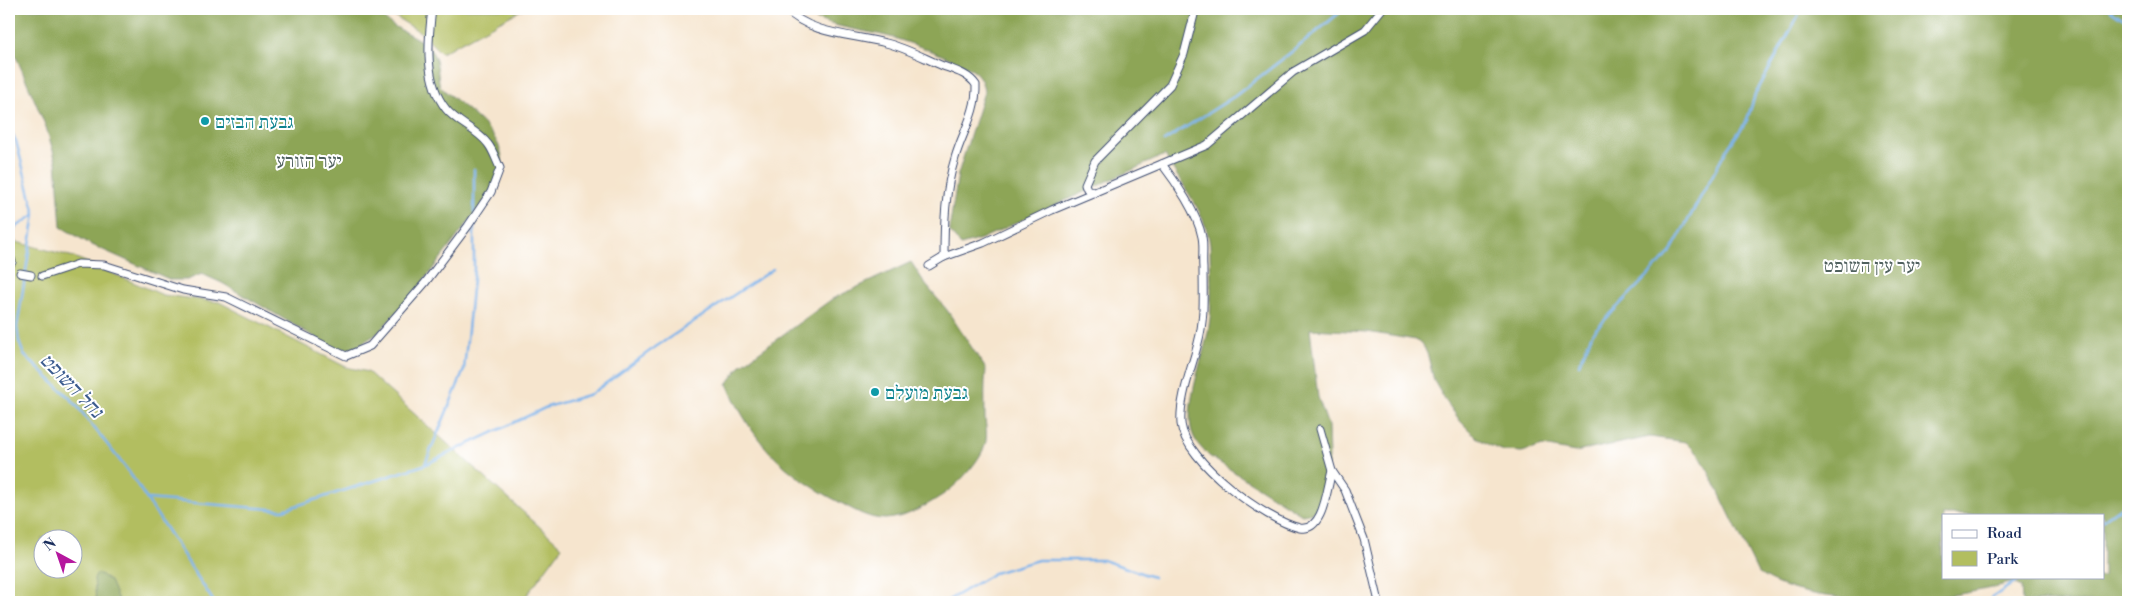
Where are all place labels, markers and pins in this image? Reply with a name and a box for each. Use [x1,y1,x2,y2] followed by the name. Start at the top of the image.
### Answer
[215,110,294,134] place label: גבעת הבזים
[199,115,211,127] marker: גבעת הבזים
[885,381,968,405] place label: גבעת מועלם
[869,386,881,398] marker: גבעת מועלם

